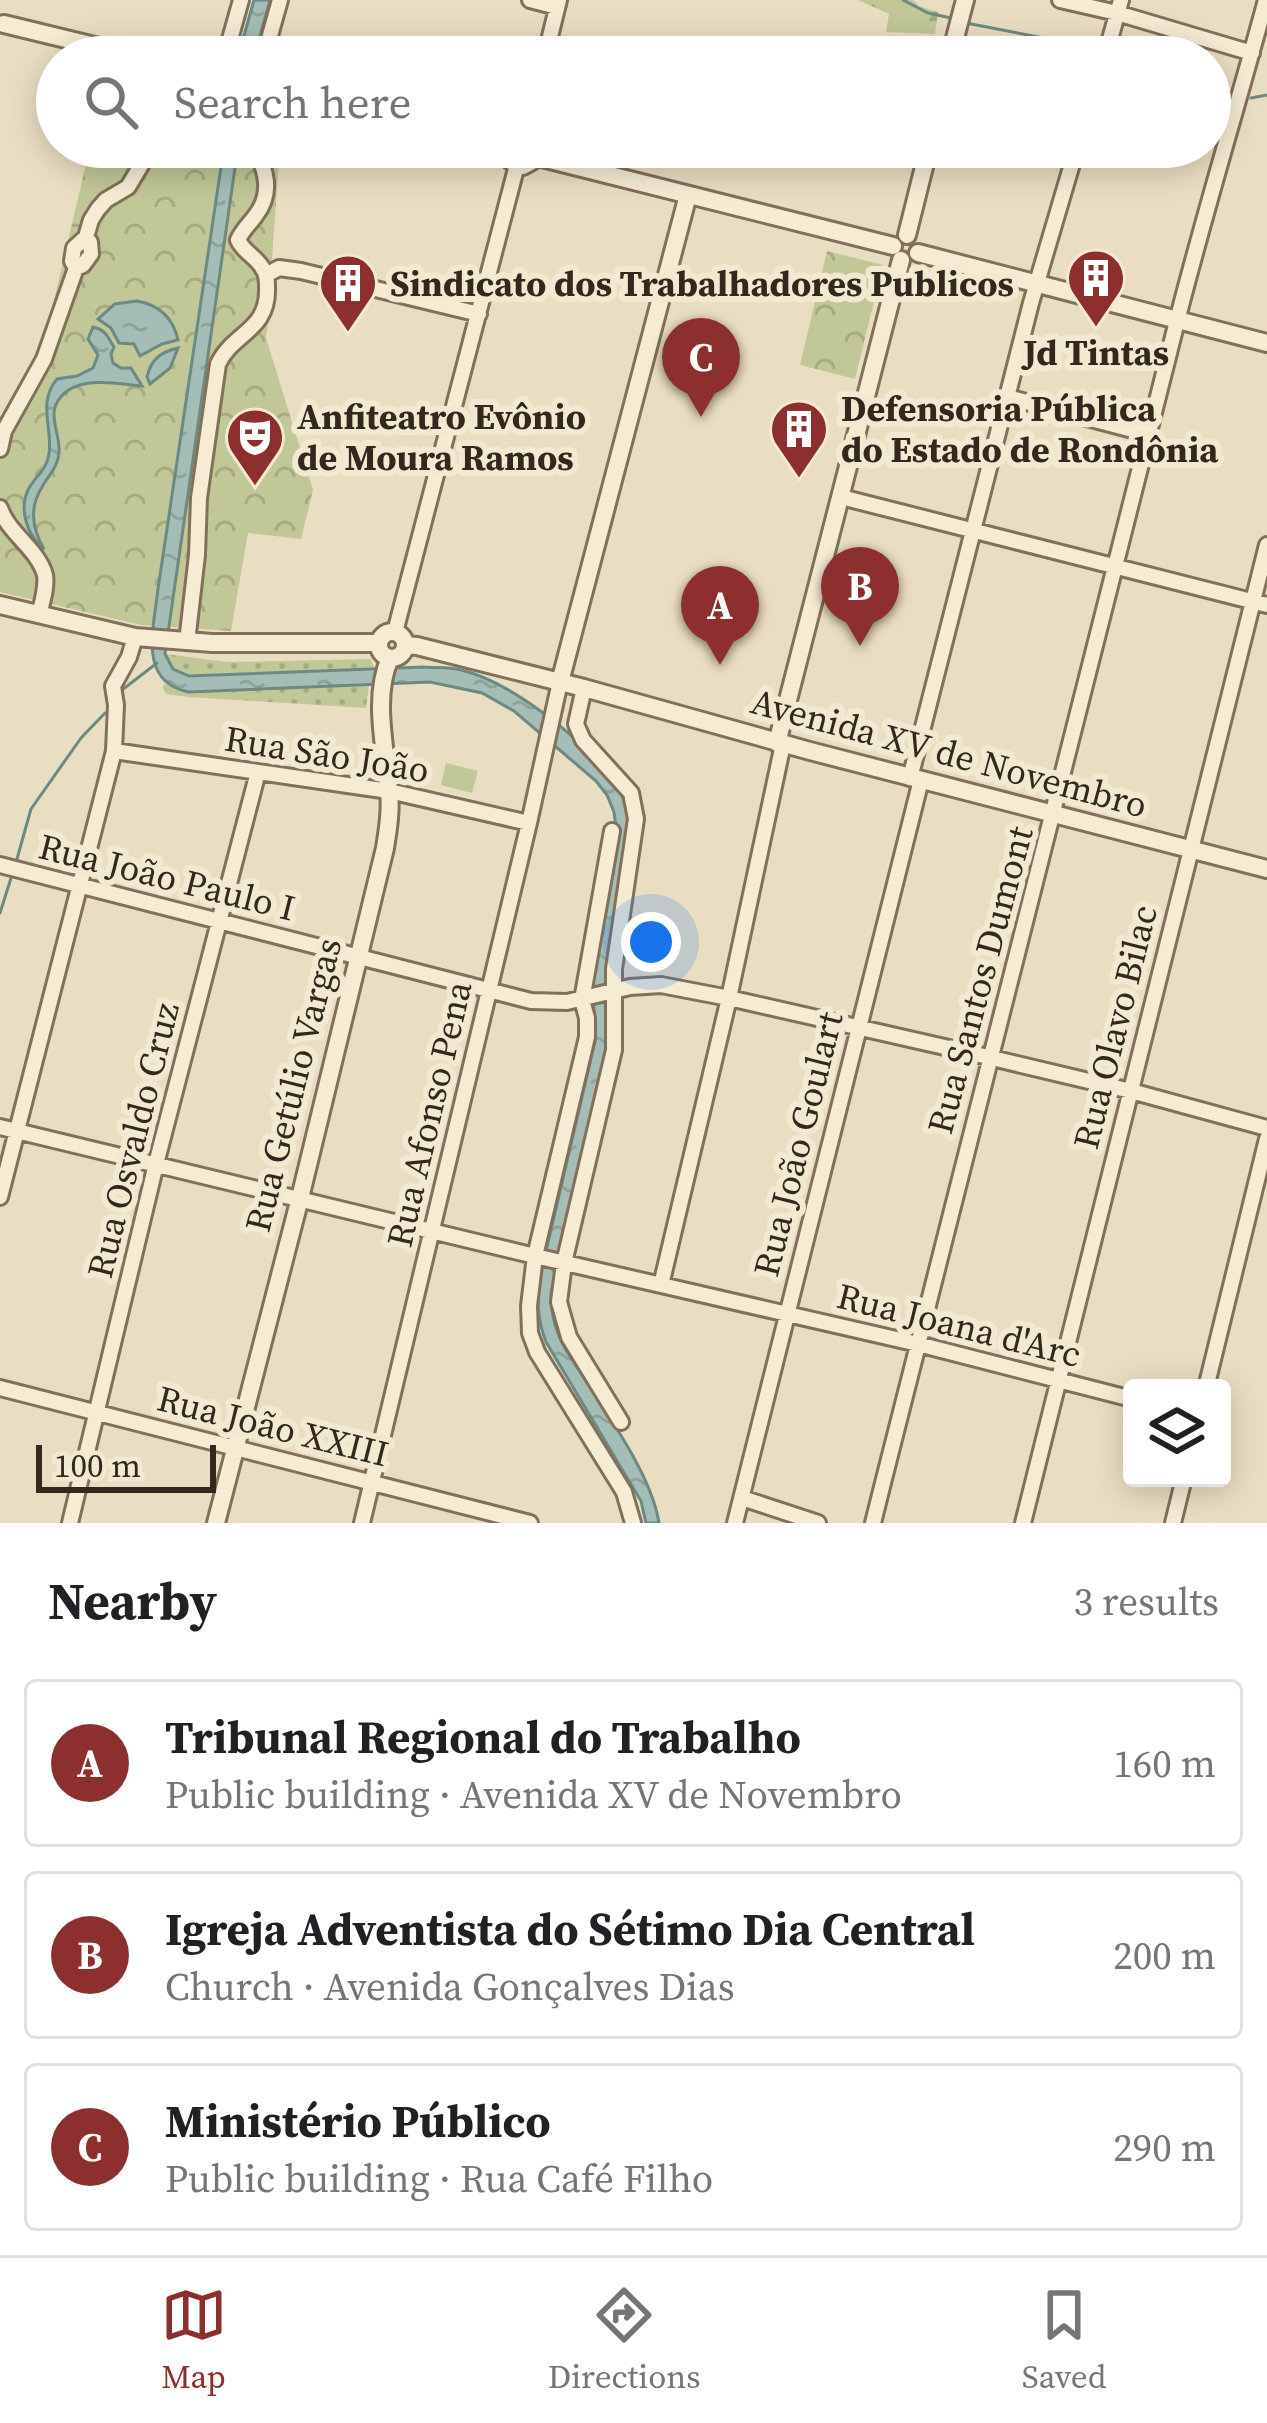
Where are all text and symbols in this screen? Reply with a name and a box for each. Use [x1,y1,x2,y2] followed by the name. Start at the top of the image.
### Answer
[36,36,1231,168] search box
[78,69,144,135] icon: search
[174,71,411,133] text: Search here
[1065,247,1127,329] building icon: Jd Tintas
[317,252,379,334] building icon: Sindicato dos Trabalhadores Publicos
[390,259,1014,308] place label: Sindicato dos Trabalhadores Publicos
[662,318,740,417] pin: C
[1021,328,1169,377] place label: Jd Tintas
[841,384,1219,474] place label: Defensoria Pública do Estado de Rondônia
[297,392,586,482] place label: Anfiteatro Evônio de Moura Ramos
[768,398,830,480] building icon: Defensoria Pública do Estado de Rondônia
[224,406,286,488] theatre icon: Anfiteatro Evônio de Moura Ramos
[821,547,899,646] pin: B
[681,566,759,665] pin: A
[746,677,1152,829] street label: Avenida XV de Novembro
[221,714,433,794] street label: Rua São João
[34,821,300,933] street label: Rua João Paulo I
[915,821,1045,1139] street label: Rua Santos Dumont
[1061,900,1169,1154] street label: Rua Olavo Bilac
[621,912,681,972] your location
[233,933,353,1237] street label: Rua Getúlio Vargas
[375,976,484,1252] street label: Rua Afonso Pena
[75,997,191,1283] street label: Rua Osvaldo Cruz
[741,1006,855,1281] street label: Rua João Goulart
[832,1271,1086,1379] street label: Rua Joana d'Arc
[152,1374,394,1478] street label: Rua João XXIII
[1123,1379,1231,1487] map controls
[1123,1379,1231,1487] button: layers
[36,1439,216,1492] scale bar
[54,1443,141,1488] text: 100 m
[48,1566,217,1636] text: Nearby
[1074,1575,1219,1628] text: 3 results
[165,1706,801,1768] text: Tribunal Regional do Trabalho
[77,1737,103,1790] text: A
[1113,1737,1216,1790] text: 160 m
[165,1768,902,1821] text: Public building · Avenida XV de Novembro
[165,1898,975,1960] text: Igreja Adventista do Sétimo Dia Central
[77,1929,103,1982] text: B
[1113,1929,1216,1982] text: 200 m
[165,1960,735,2013] text: Church · Avenida Gonçalves Dias
[165,2090,551,2152] text: Ministério Público
[78,2121,102,2174] text: C
[1113,2121,1216,2174] text: 290 m
[165,2152,713,2205] text: Public building · Rua Café Filho
[161,2282,227,2399] tab: Map
[548,2282,701,2399] tab: Directions
[1022,2282,1106,2399] tab: Saved

